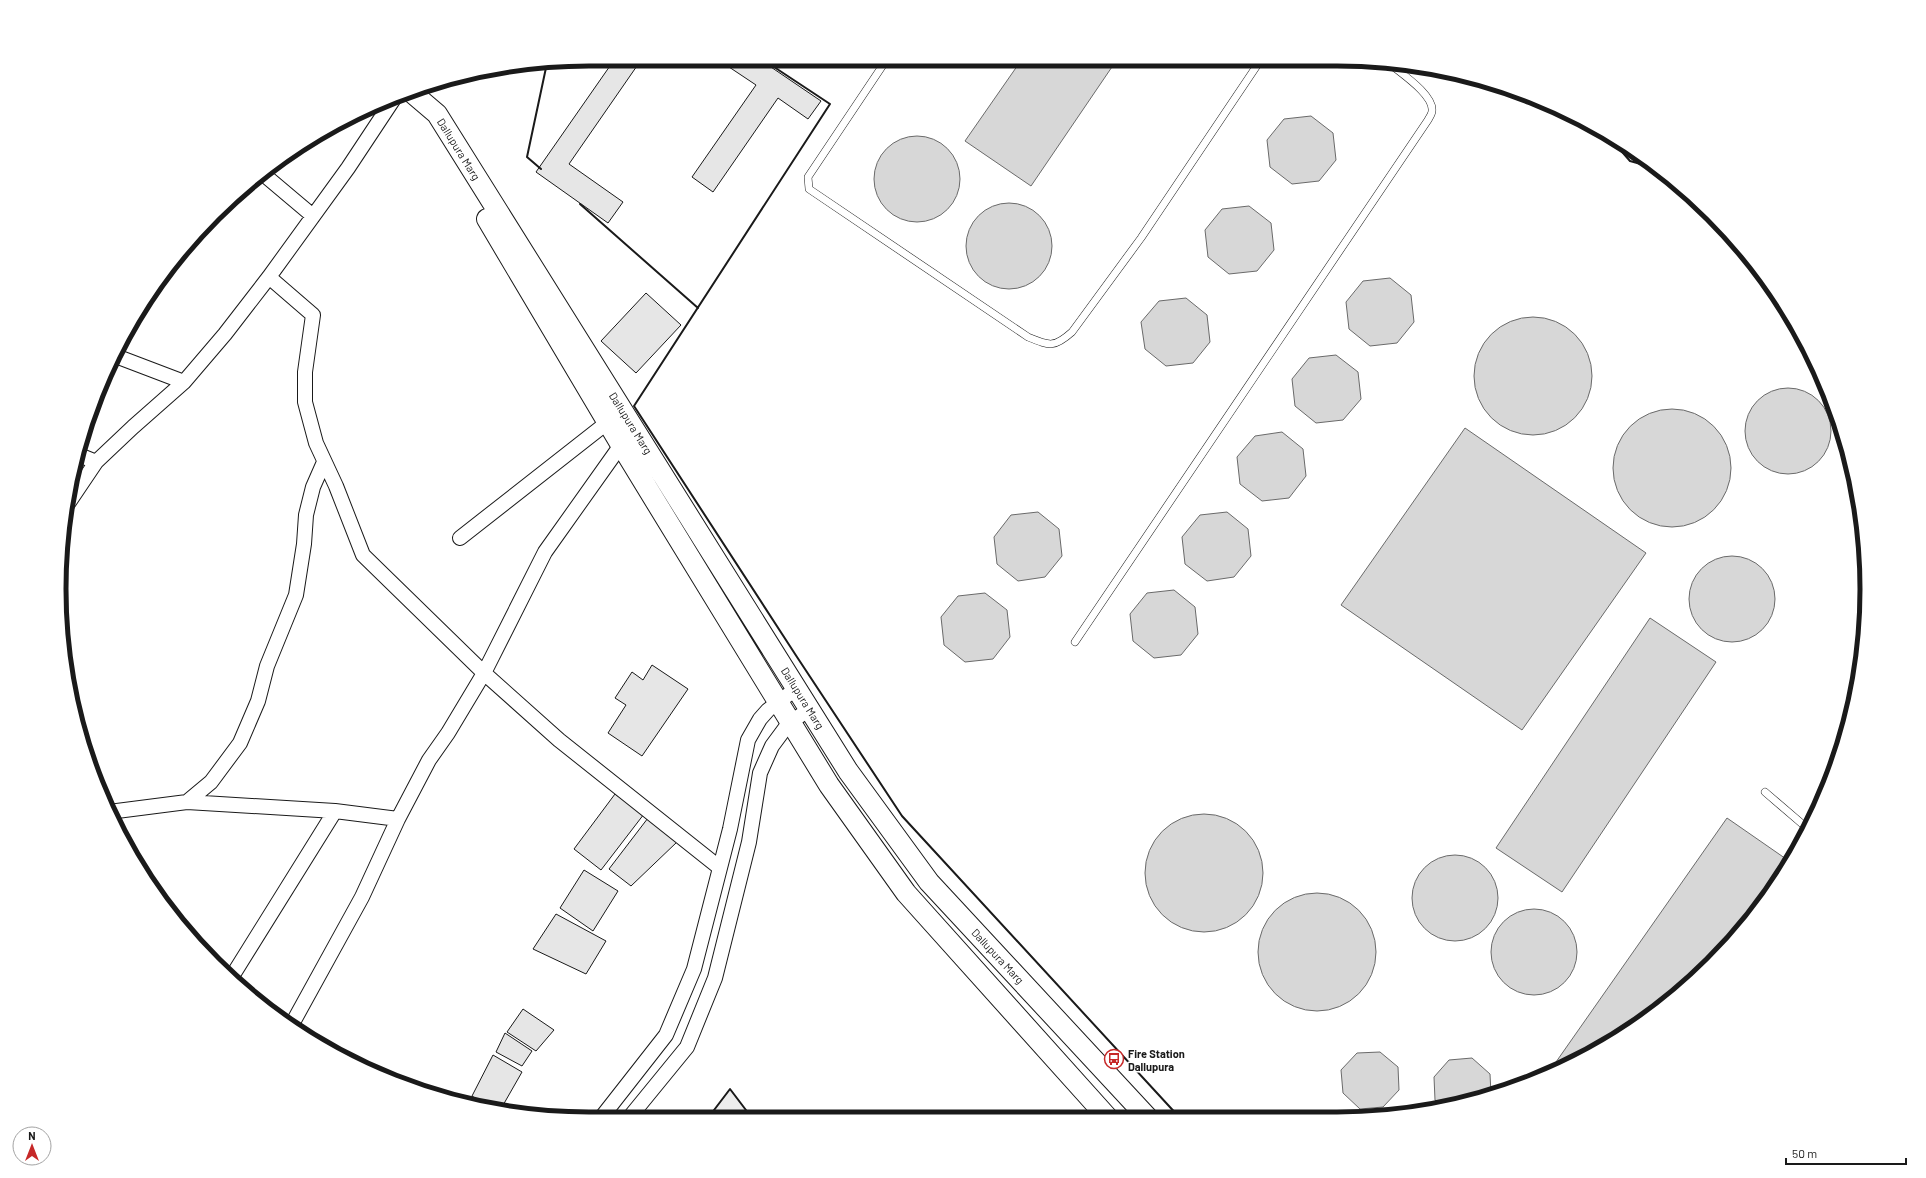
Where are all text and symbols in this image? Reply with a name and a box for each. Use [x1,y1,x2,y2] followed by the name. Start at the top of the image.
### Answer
[435,116,483,182] street label: Dallupura Marg
[607,390,655,456] street label: Dallupura Marg
[779,665,827,731] street label: Dallupura Marg
[969,926,1027,986] street label: Dallupura Marg
[1128,1047,1185,1073] place label: Fire Station Dallupura
[1103,1048,1125,1070] bus stop icon: Fire Station Dallupura
[12,1126,52,1166] north arrow
[28,1129,36,1142] text: N
[1786,1140,1906,1166] scale bar
[1792,1146,1817,1160] text: 50 m

